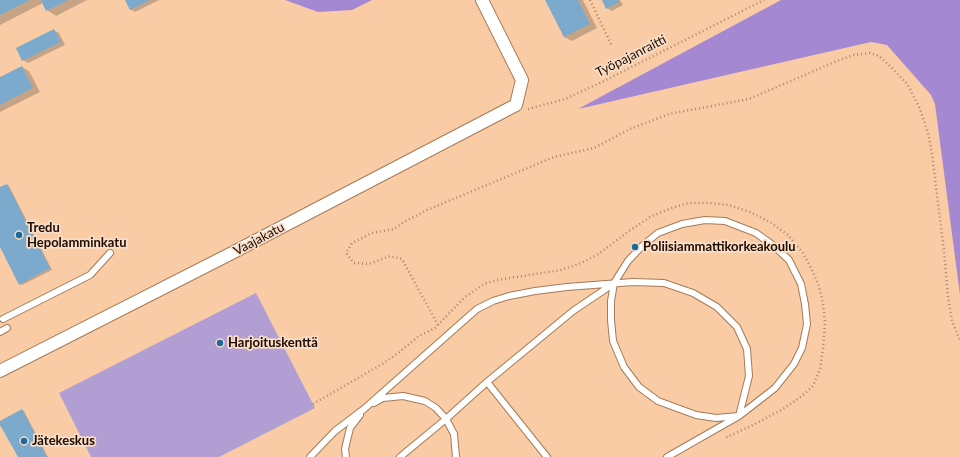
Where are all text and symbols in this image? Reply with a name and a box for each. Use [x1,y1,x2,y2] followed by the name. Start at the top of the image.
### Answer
[593,31,669,81] street label: Työpajanraitti
[231,219,287,259] street label: Vaajakatu
[27,220,126,251] place label: Tredu Hepolamminkatu
[14,230,24,240] marker: Tredu Hepolamminkatu
[643,239,796,255] place label: Poliisiammattikorkeakoulu
[630,242,640,252] marker: Poliisiammattikorkeakoulu
[228,335,318,351] place label: Harjoituskenttä
[215,338,225,348] marker: Harjoituskenttä
[32,433,95,449] place label: Jätekeskus
[19,436,29,446] marker: Jätekeskus

